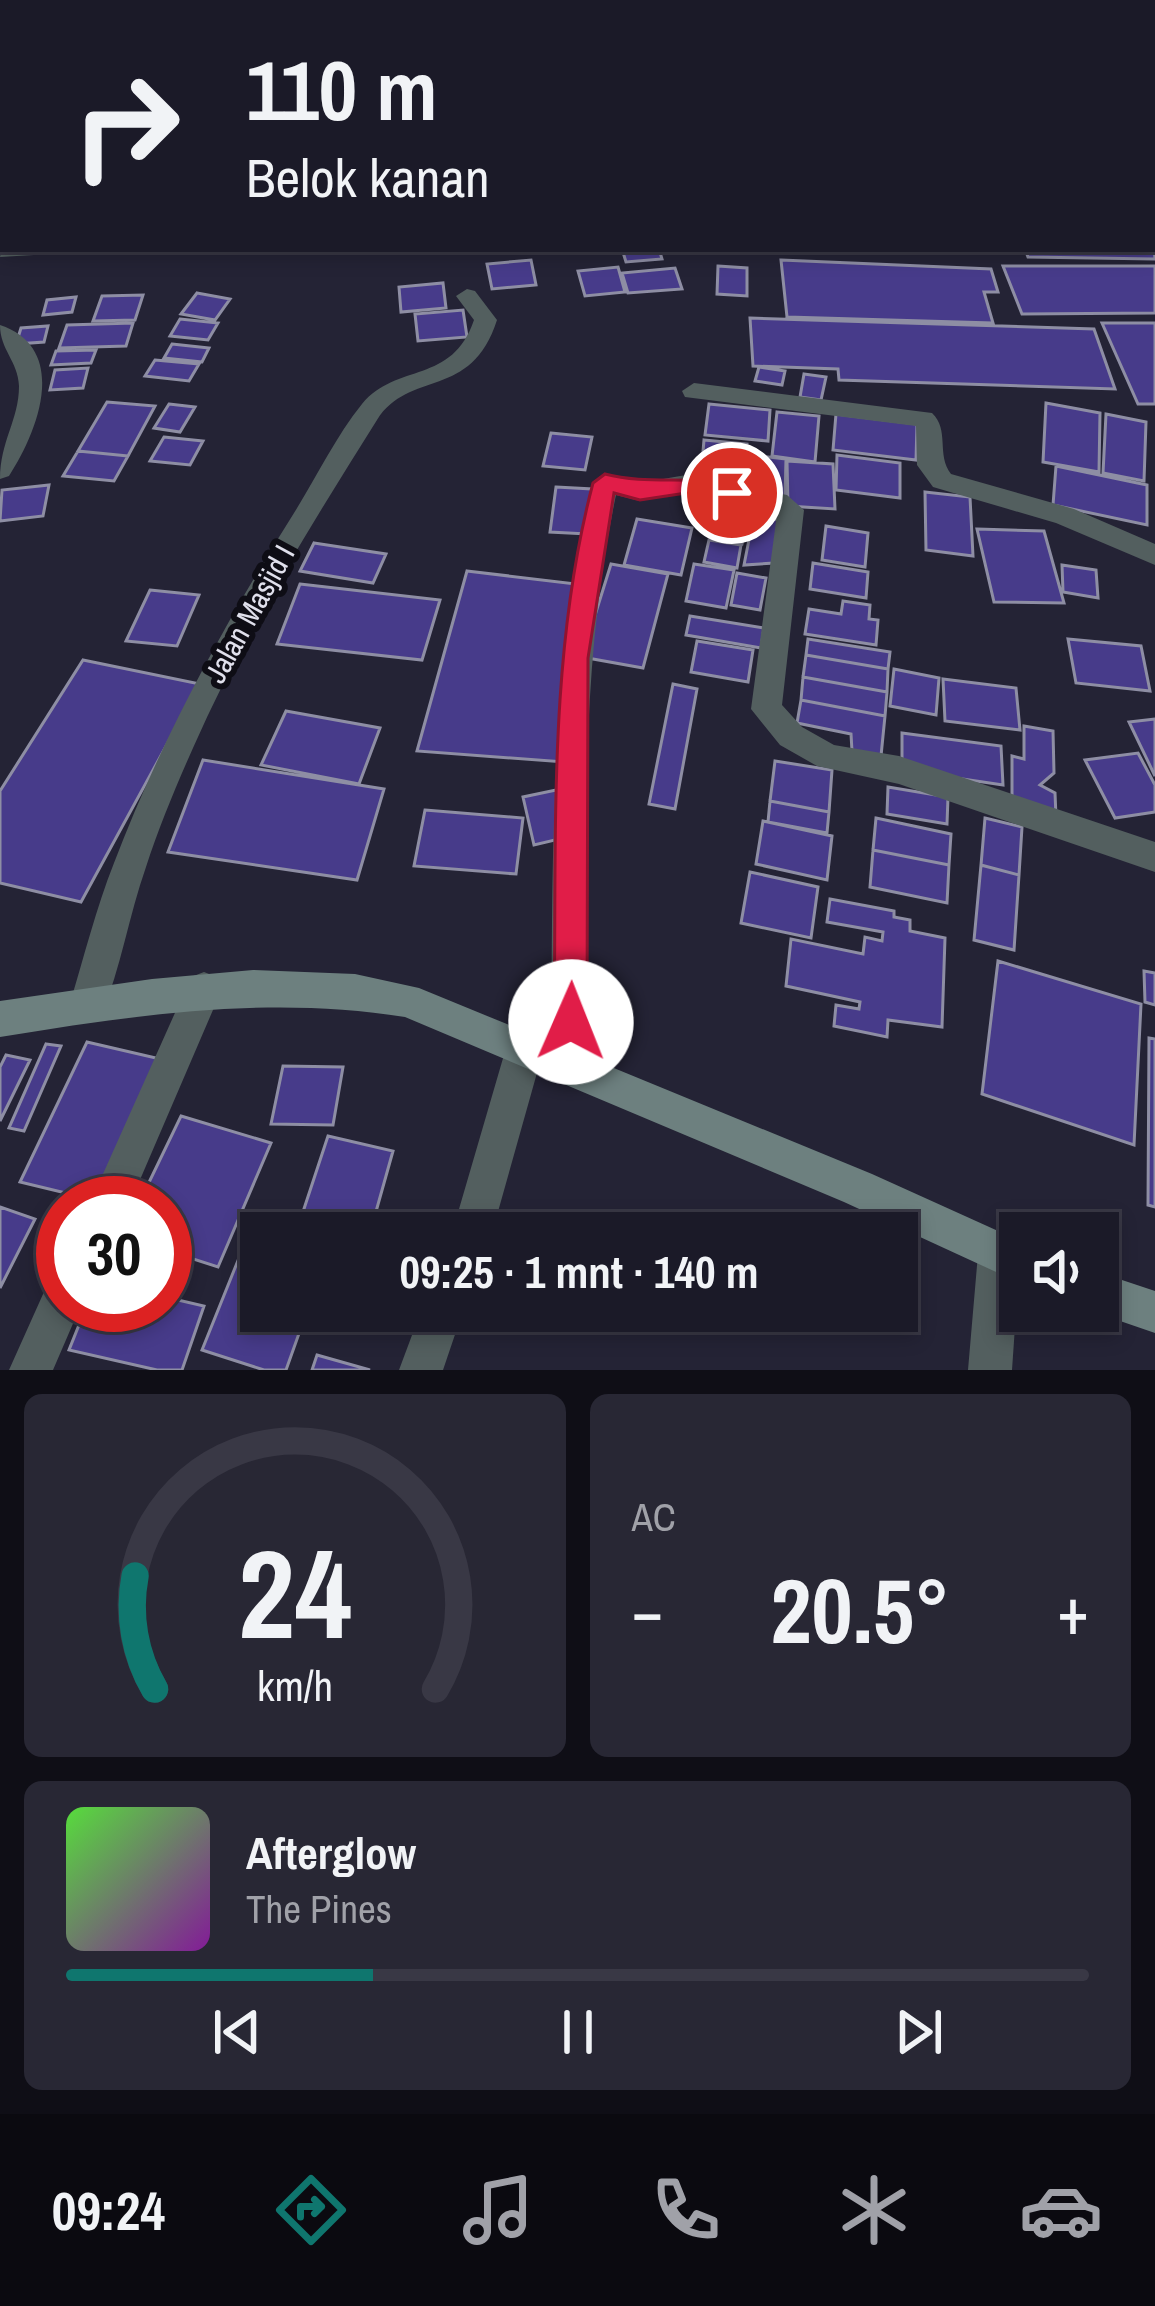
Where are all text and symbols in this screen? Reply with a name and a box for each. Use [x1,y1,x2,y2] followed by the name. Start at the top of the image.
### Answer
[246,33,438,146] text: 110 m
[48,48,204,204] icon: right
[246,141,490,214] text: Belok kanan
[681,442,783,544] pin
[699,460,765,526] icon: arrive
[195,537,303,690] street label: Jalan Masjid I
[508,959,634,1085] position arrow
[36,1176,192,1332] speed limit sign: 30
[999,1212,1119,1332] map controls
[999,1212,1119,1332] button: sound
[400,1241,758,1302] text: 09:25 · 1 mnt · 140 m
[632,1491,676,1543] text: AC
[238,1509,352,1677] text: 24
[770,1550,950,1671] text: 20.5°
[632,1566,663,1655] text: −
[1057,1566,1089,1655] text: +
[257,1656,333,1713] text: km/h
[246,1822,416,1883] text: Afterglow
[246,1883,392,1935] text: The Pines
[204,1999,270,2065] icon: previous
[545,1999,611,2065] icon: pause
[886,1999,952,2065] icon: next
[269,2168,353,2252] icon: directions
[456,2168,540,2252] icon: music
[644,2168,728,2252] icon: phone
[832,2168,916,2252] icon: climate
[1019,2168,1103,2252] icon: car
[52,2174,165,2247] text: 09:24

